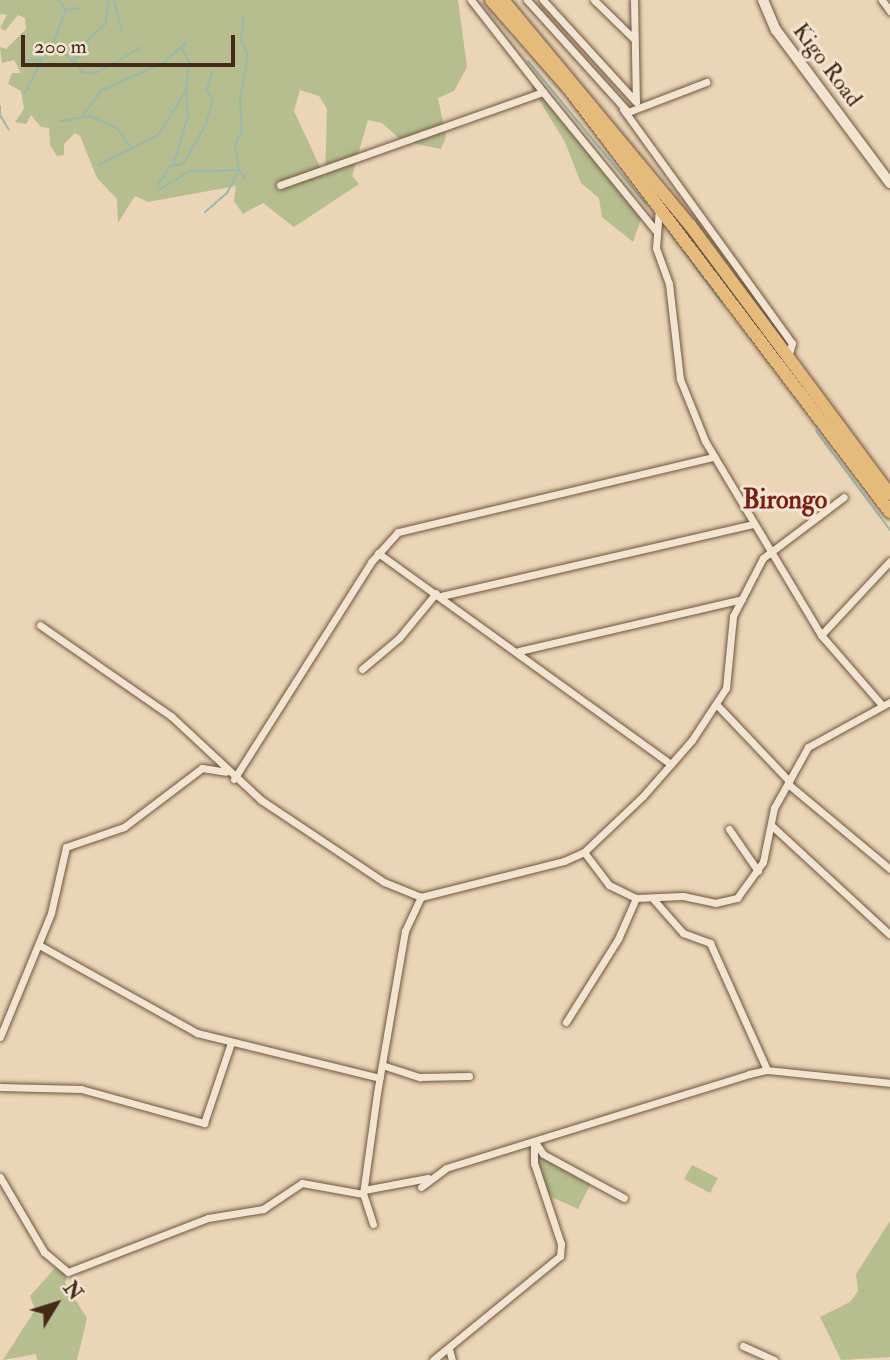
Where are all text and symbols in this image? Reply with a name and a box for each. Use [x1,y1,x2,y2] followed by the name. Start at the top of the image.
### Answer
[787,18,867,112] street label: Kigo Road
[24,21,238,65] scale bar
[34,33,87,60] text: 200 m
[743,485,827,517] district label: Birongo
[21,1269,91,1339] north arrow
[58,1277,87,1305] text: N

